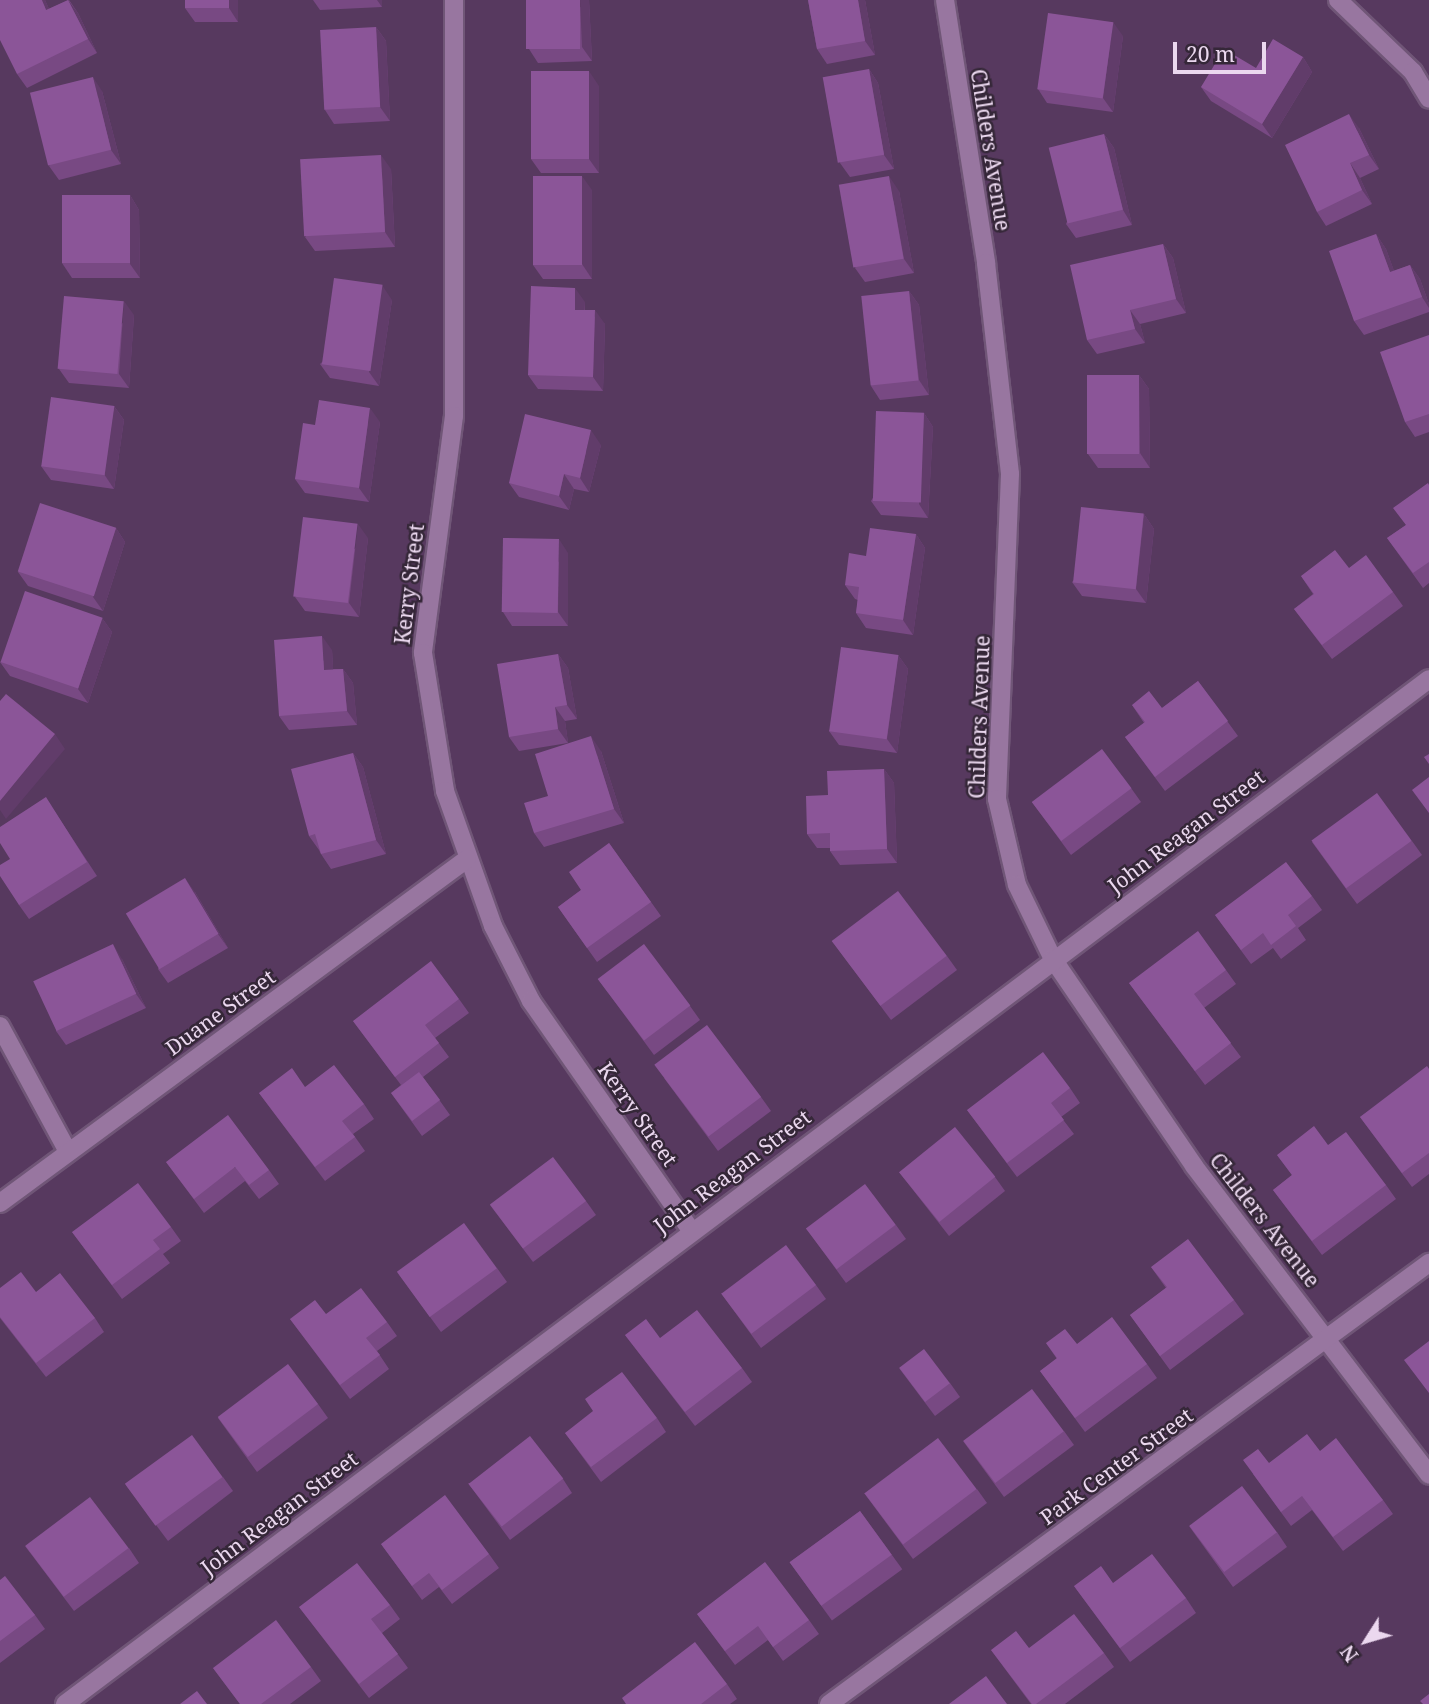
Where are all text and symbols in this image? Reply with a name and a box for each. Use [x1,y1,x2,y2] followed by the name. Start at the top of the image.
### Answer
[1177,28,1270,72] scale bar
[1186,40,1235,68] text: 20 m
[966,67,1016,233] street label: Childers Avenue
[389,522,429,646] street label: Kerry Street
[964,635,994,799] street label: Childers Avenue
[1103,764,1269,898] street label: John Reagan Street
[160,964,280,1060] street label: Duane Street
[593,1057,683,1171] street label: Kerry Street
[649,1104,815,1238] street label: John Reagan Street
[1205,1148,1325,1292] street label: Childers Avenue
[1035,1402,1197,1530] street label: Park Center Street
[196,1446,362,1580] street label: John Reagan Street
[1331,1606,1401,1676] north arrow
[1334,1640,1364,1667] text: N

